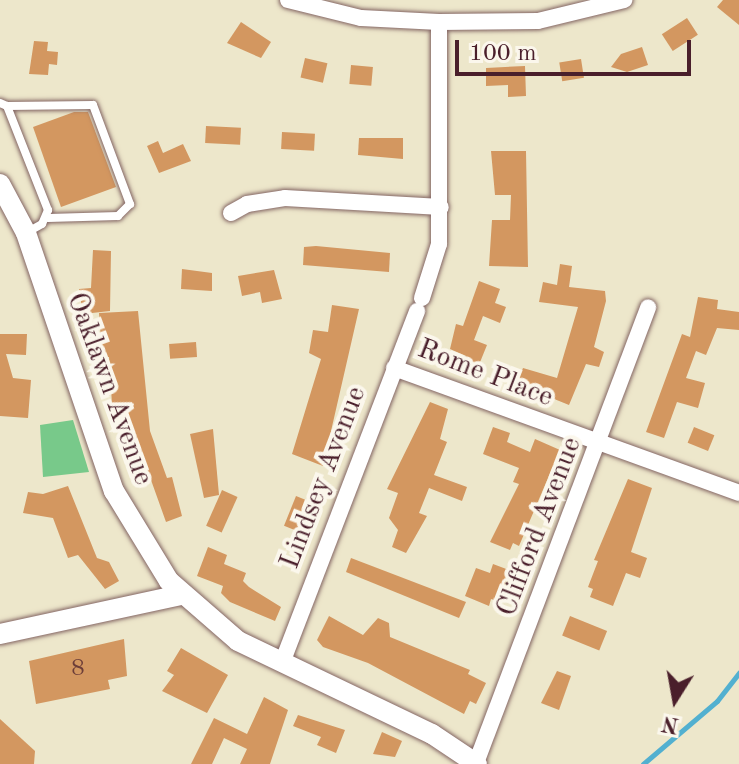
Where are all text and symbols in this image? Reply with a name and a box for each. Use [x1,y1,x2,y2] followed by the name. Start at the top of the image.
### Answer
[459,24,695,74] scale bar
[469,42,537,66] text: 100 m
[59,288,159,490] street label: Oaklawn Avenue
[413,333,557,415] street label: Rome Place
[274,382,374,574] street label: Lindsey Avenue
[490,433,590,621] street label: Clifford Avenue
[71,656,85,684] house number: 8
[635,660,715,740] north arrow
[660,711,681,736] text: N

